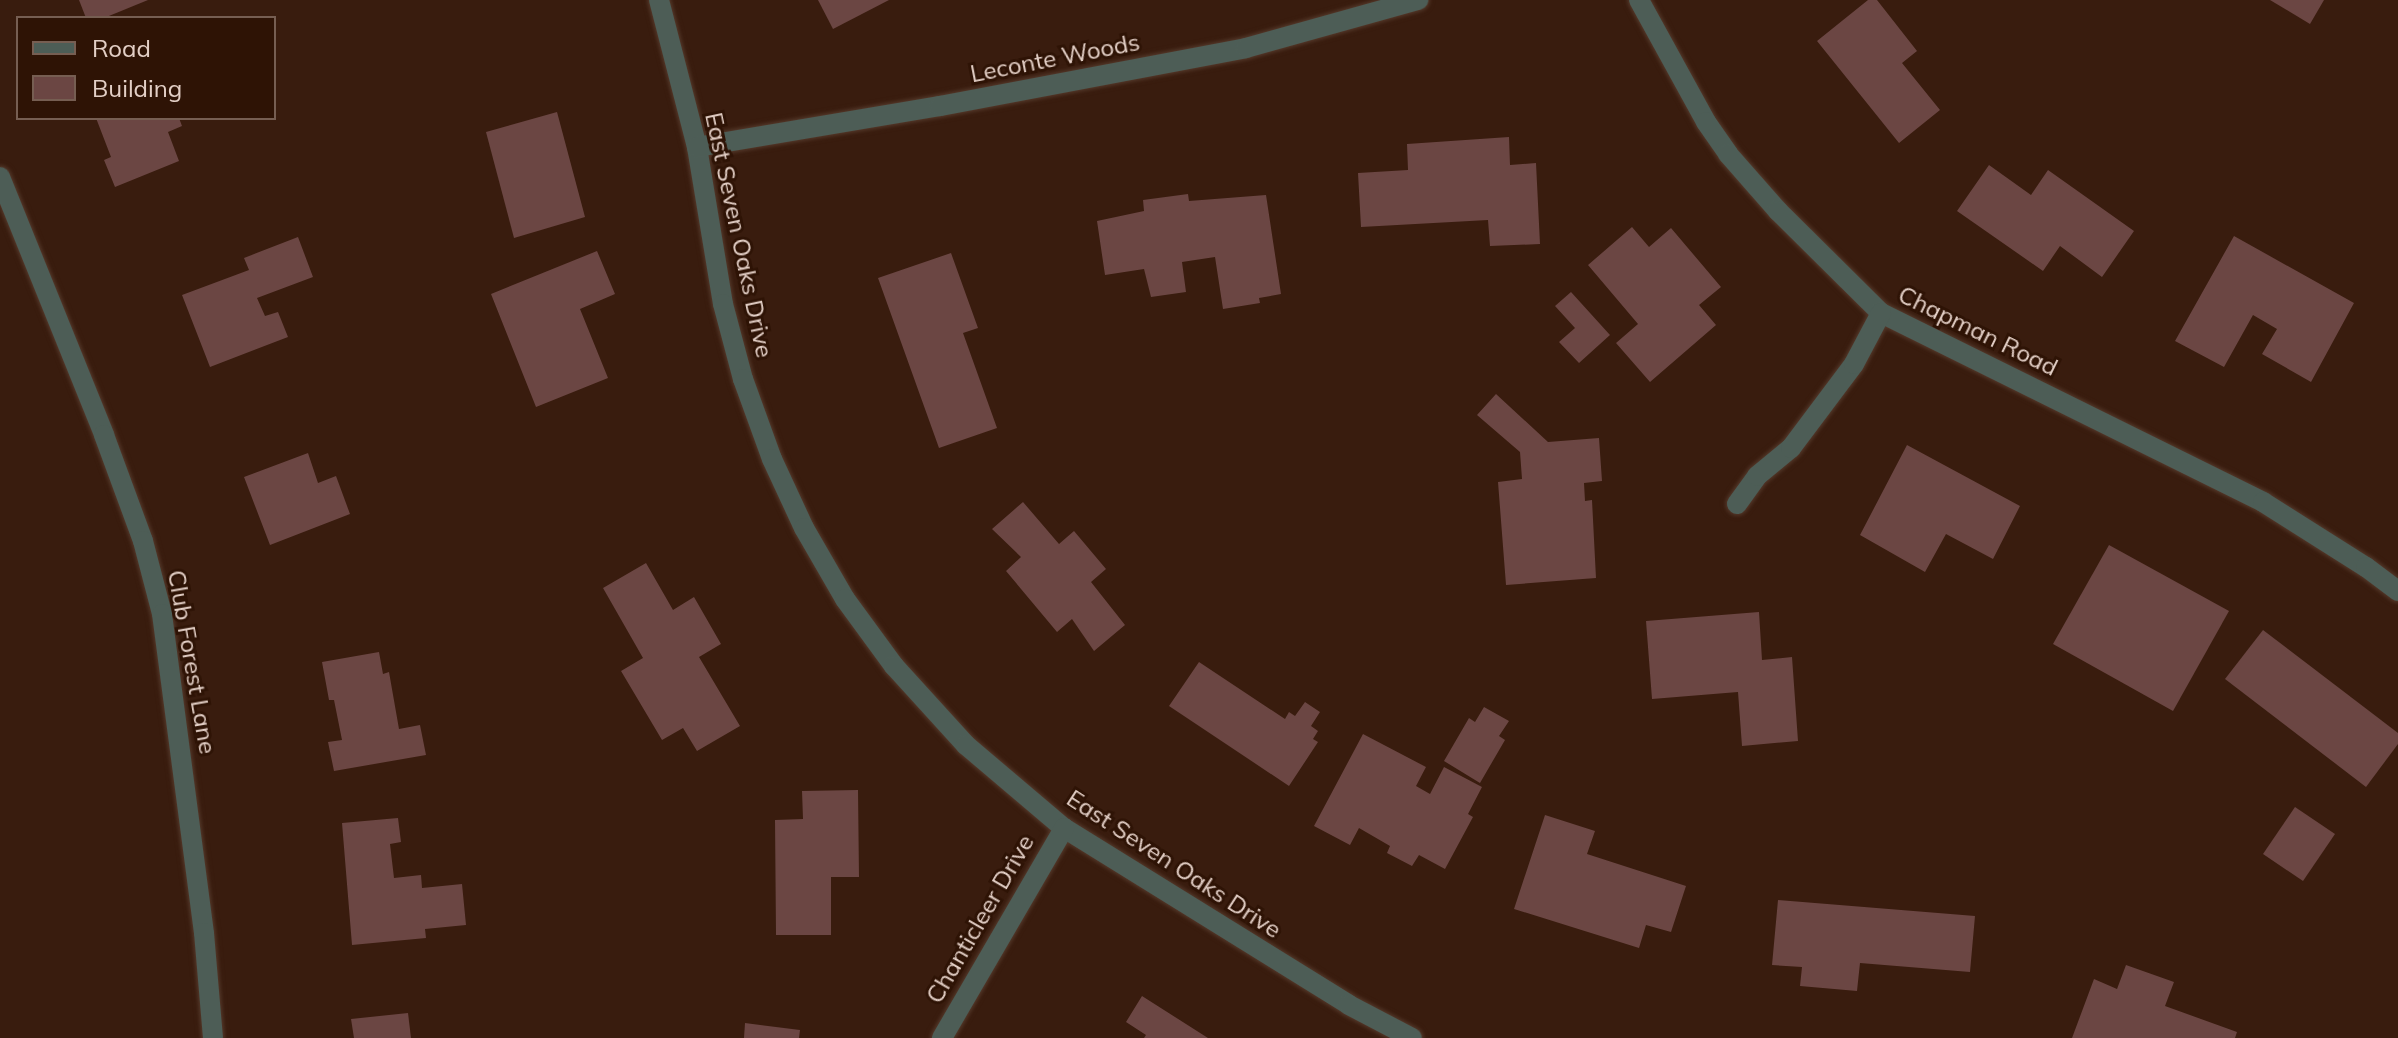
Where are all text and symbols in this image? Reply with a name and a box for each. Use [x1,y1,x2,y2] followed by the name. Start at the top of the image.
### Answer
[16,16,276,120] legend
[968,27,1142,89] street label: Leconte Woods
[92,33,151,63] text: Road
[92,73,182,103] text: Building
[699,110,779,360] street label: East Seven Oaks Drive
[1894,280,2062,382] street label: Chapman Road
[162,568,222,756] street label: Club Forest Lane
[1061,784,1287,944] street label: East Seven Oaks Drive
[920,830,1040,1008] street label: Chanticleer Drive

